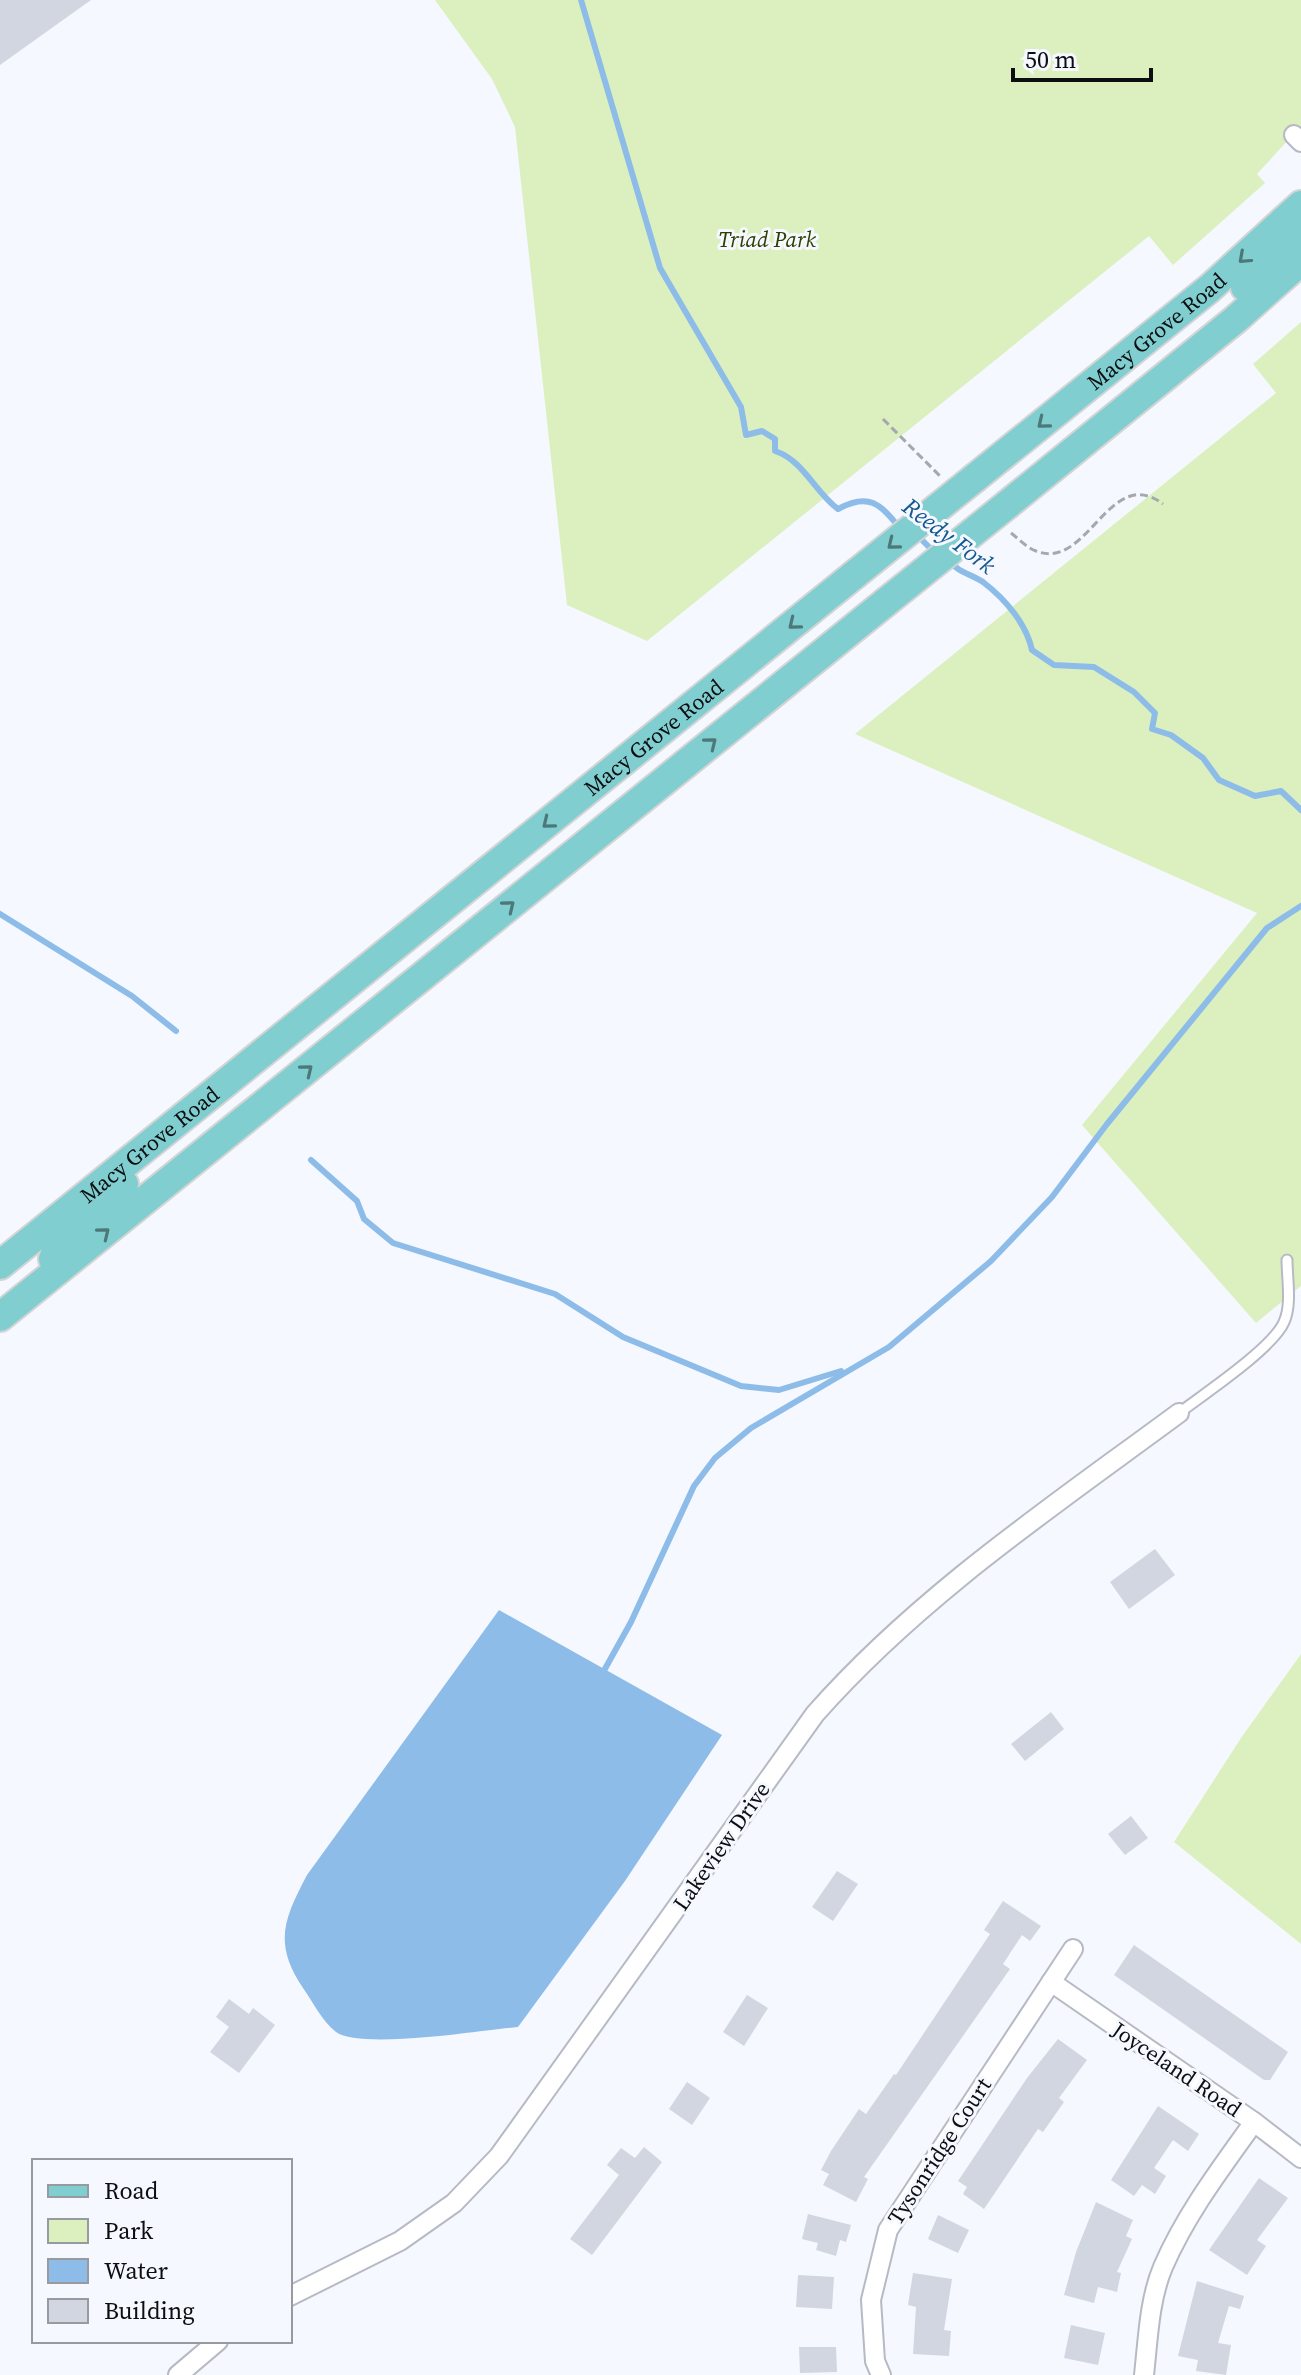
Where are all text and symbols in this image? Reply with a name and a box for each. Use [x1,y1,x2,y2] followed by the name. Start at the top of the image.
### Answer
[1013,32,1151,82] scale bar
[1025,43,1076,76] text: 50 m
[718,224,816,254] park label: Triad Park
[1239,249,1254,263] one-way arrow
[1081,265,1233,397] street label: Macy Grove Road
[1037,413,1052,427] one-way arrow
[895,489,1003,582] water label: Reedy Fork
[888,534,902,549] one-way arrow
[789,614,803,629] one-way arrow
[578,671,730,802] street label: Macy Grove Road
[702,738,716,753] one-way arrow
[543,813,557,828] one-way arrow
[500,902,515,916] one-way arrow
[297,1065,312,1080] one-way arrow
[73,1079,226,1210] street label: Macy Grove Road
[95,1228,109,1243] one-way arrow
[666,1776,776,1916] street label: Lakeview Drive
[1105,2014,1248,2124] street label: Joyceland Road
[880,2071,998,2230] street label: Tysonridge Court
[32,2159,292,2343] legend
[104,2174,159,2207] text: Road
[104,2214,154,2247] text: Park
[104,2254,168,2287] text: Water
[104,2294,195,2327] text: Building

